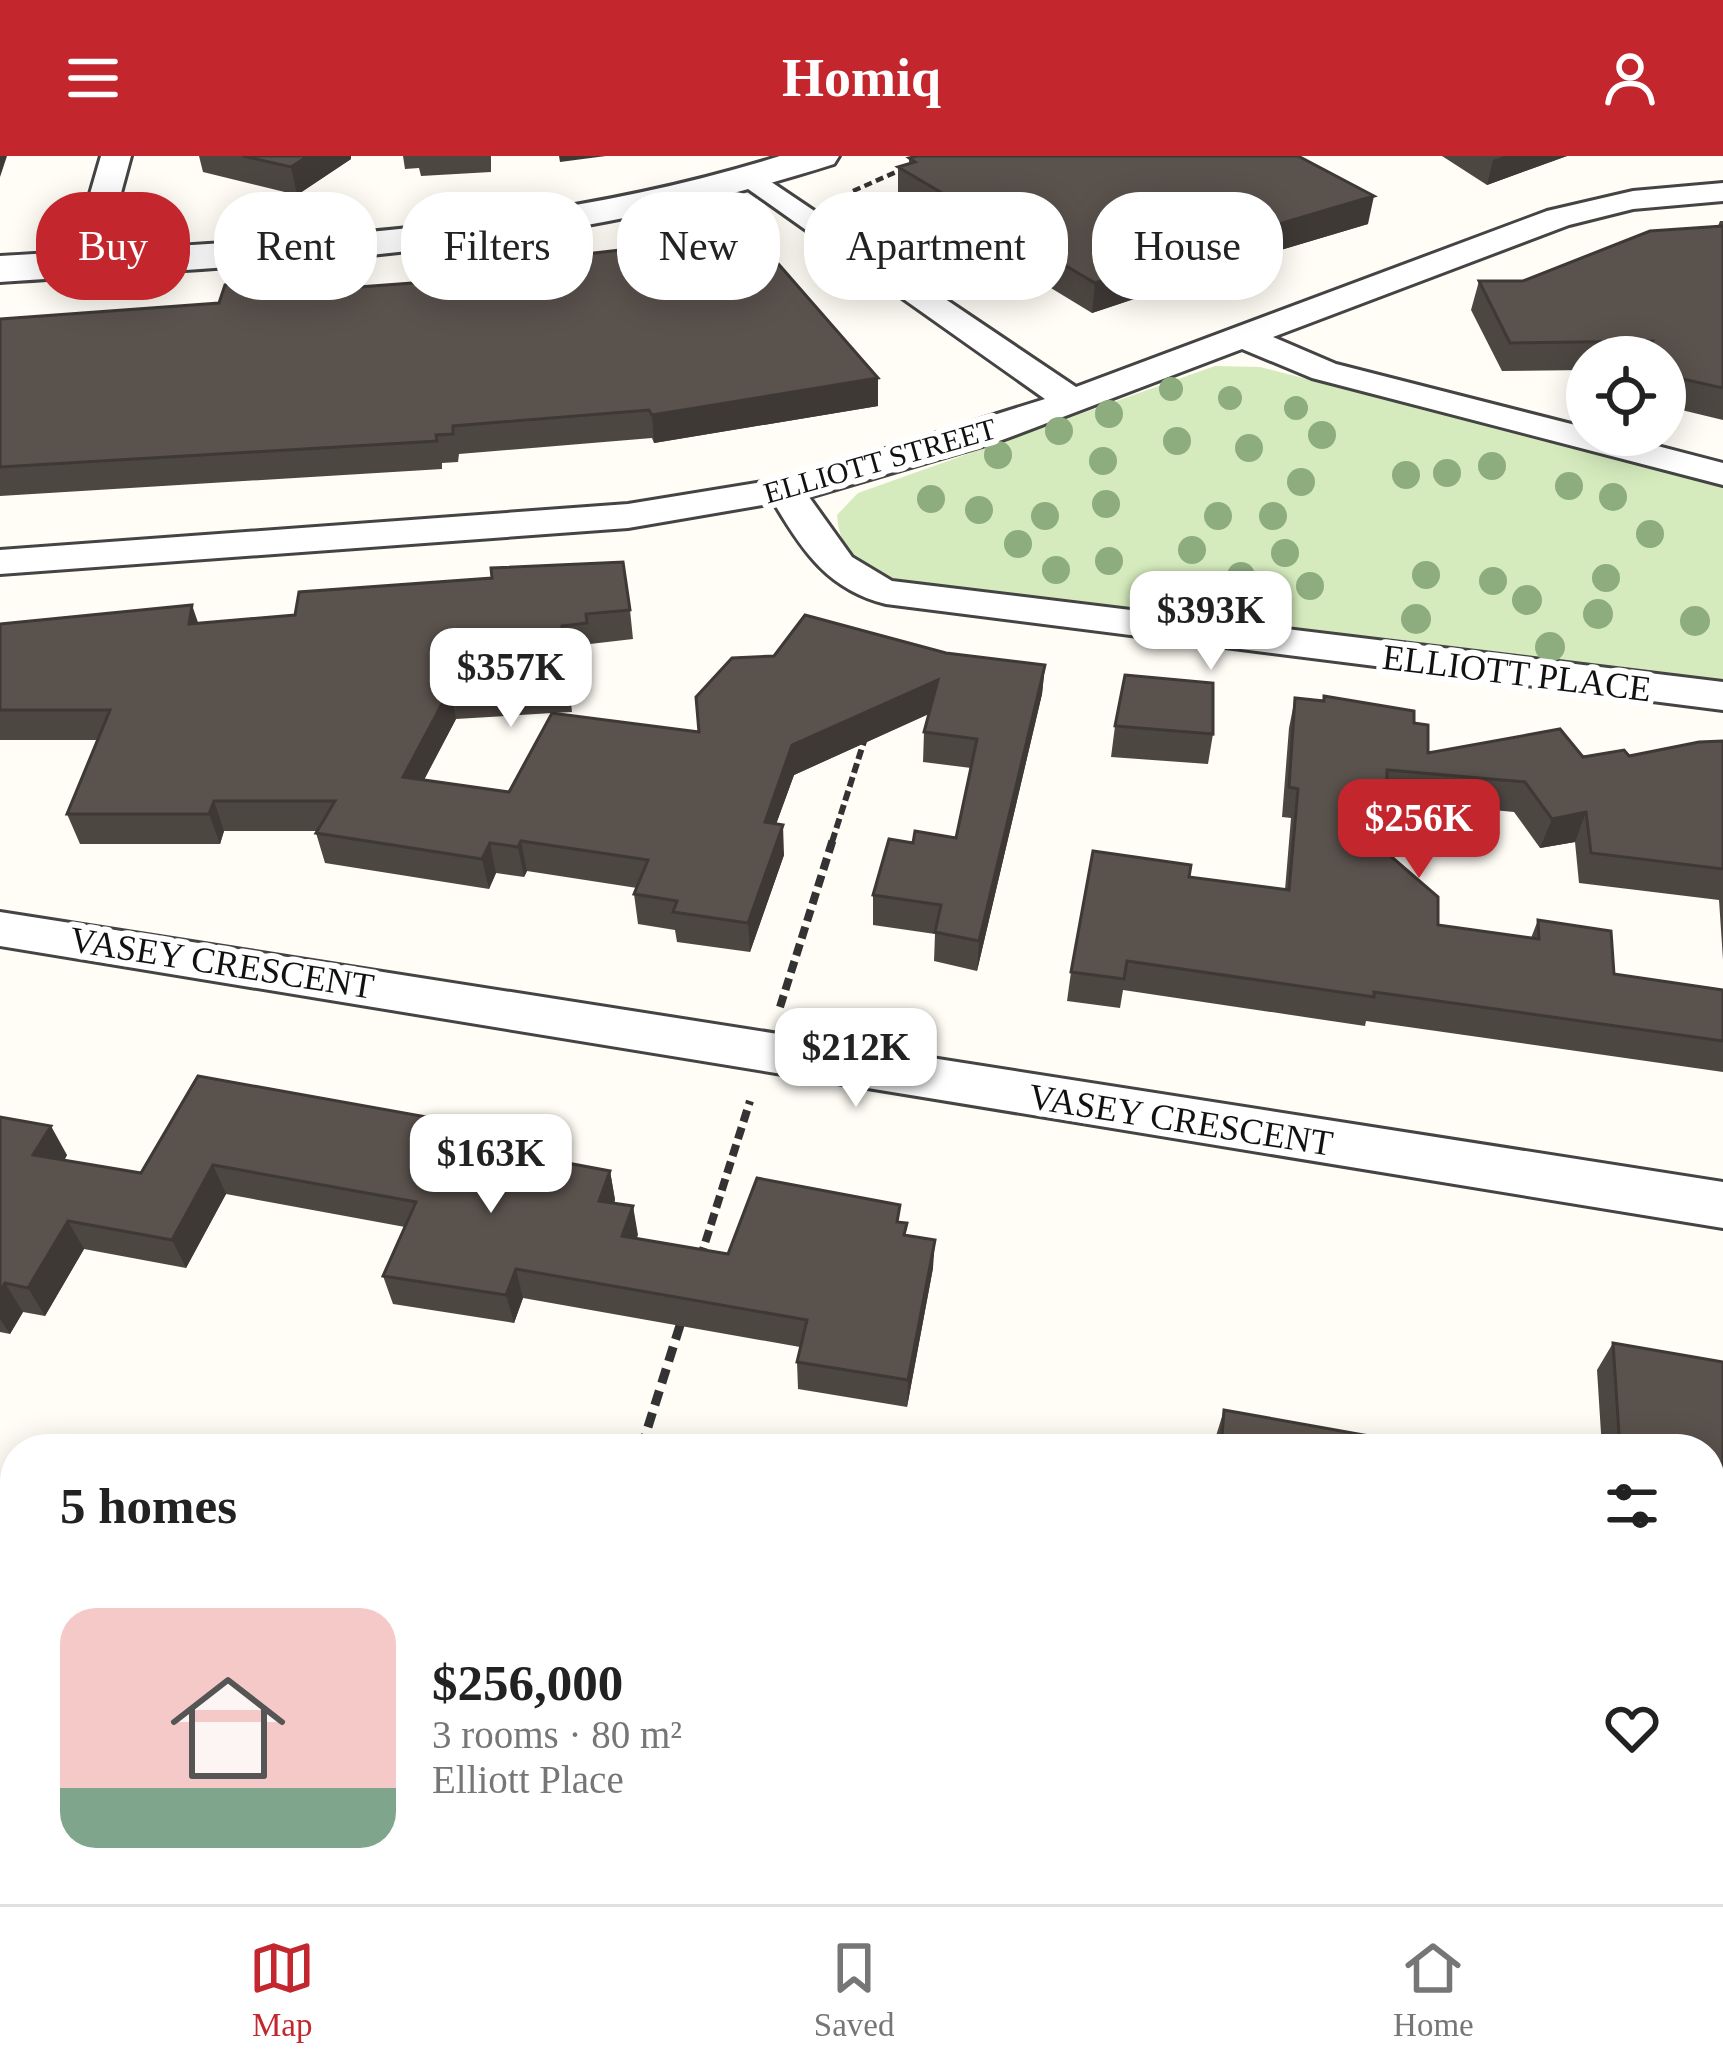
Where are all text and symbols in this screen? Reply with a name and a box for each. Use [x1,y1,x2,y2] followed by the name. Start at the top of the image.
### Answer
[60,45,126,111] icon: menu
[1597,45,1663,111] icon: person
[782,48,941,108] text: Homiq
[36,192,190,300] chip: Buy
[214,192,377,300] chip: Rent
[401,192,593,300] chip: Filters
[617,192,780,300] chip: New
[804,192,1068,300] chip: Apartment
[1092,192,1283,300] chip: House
[1566,336,1686,456] map controls
[1566,336,1686,456] button: locate
[760,412,1000,509] street label: ELLIOTT STREET
[1127,571,1295,673] pin: $393K
[1157,588,1265,631] text: $393K
[427,628,595,730] pin: $357K
[1380,637,1653,709] street label: ELLIOTT PLACE
[457,645,565,688] text: $357K
[1335,779,1503,881] pin: $256K
[1365,796,1473,839] text: $256K
[67,919,377,1007] street label: VASEY CRESCENT
[772,1008,940,1110] pin: $212K
[802,1025,910,1068] text: $212K
[1026,1076,1336,1164] street label: VASEY CRESCENT
[407,1114,575,1216] pin: $163K
[437,1131,545,1174] text: $163K
[1599,1473,1665,1539] icon: filters
[60,1478,237,1534] text: 5 homes
[432,1655,623,1711] text: $256,000
[156,1656,300,1800] icon: home
[1599,1695,1665,1761] icon: heart
[432,1713,682,1756] text: 3 rooms · 80 m²
[432,1758,624,1801] text: Elliott Place
[249,1935,315,2044] tab: Map
[814,1935,895,2044] tab: Saved
[1393,1935,1474,2044] tab: Home

